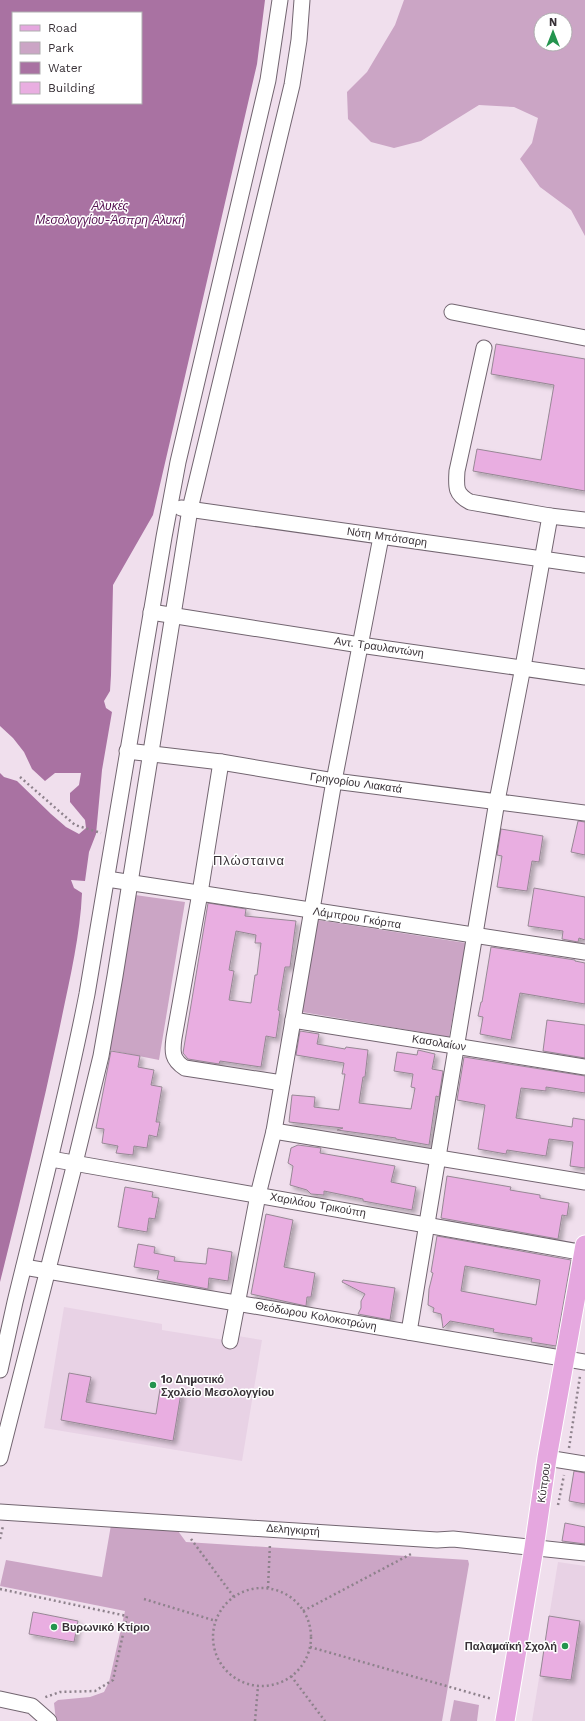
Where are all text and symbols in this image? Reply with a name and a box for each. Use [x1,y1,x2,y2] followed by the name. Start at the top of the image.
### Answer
[12,12,142,104] legend
[533,12,573,52] north arrow
[549,16,557,29] text: N
[48,21,77,35] text: Road
[48,41,74,55] text: Park
[48,61,83,75] text: Water
[48,81,95,95] text: Building
[35,199,185,227] water label: Αλυκές Μεσολογγίου-Άσπρη Αλυκή
[346,525,428,549] street label: Νότη Μπότσαρη
[333,634,425,660] street label: Αντ. Τραυλαντώνη
[309,770,404,796] street label: Γρηγορίου Λιακατά
[213,853,285,868] district label: Πλώσταινα
[312,905,403,931] street label: Λάμπρου Γκόρπα
[411,1032,467,1054] street label: Κασολαίων
[269,1190,367,1220] street label: Χαριλάου Τρικούπη
[254,1299,378,1333] street label: Θεόδωρου Κολοκοτρώνη
[161,1373,274,1399] place label: 1ο Δημοτικό Σχολείο Μεσολογγίου
[148,1380,158,1390] marker: 1ο Δημοτικό Σχολείο Μεσολογγίου
[535,1462,553,1504] street label: Κύπρου
[266,1522,320,1538] street label: Δεληγκιρτή
[62,1621,150,1634] place label: Βυρωνικό Κτίριο
[49,1622,59,1632] marker: Βυρωνικό Κτίριο
[465,1640,557,1653] place label: Παλαμαϊκή Σχολή
[560,1641,570,1651] marker: Παλαμαϊκή Σχολή

